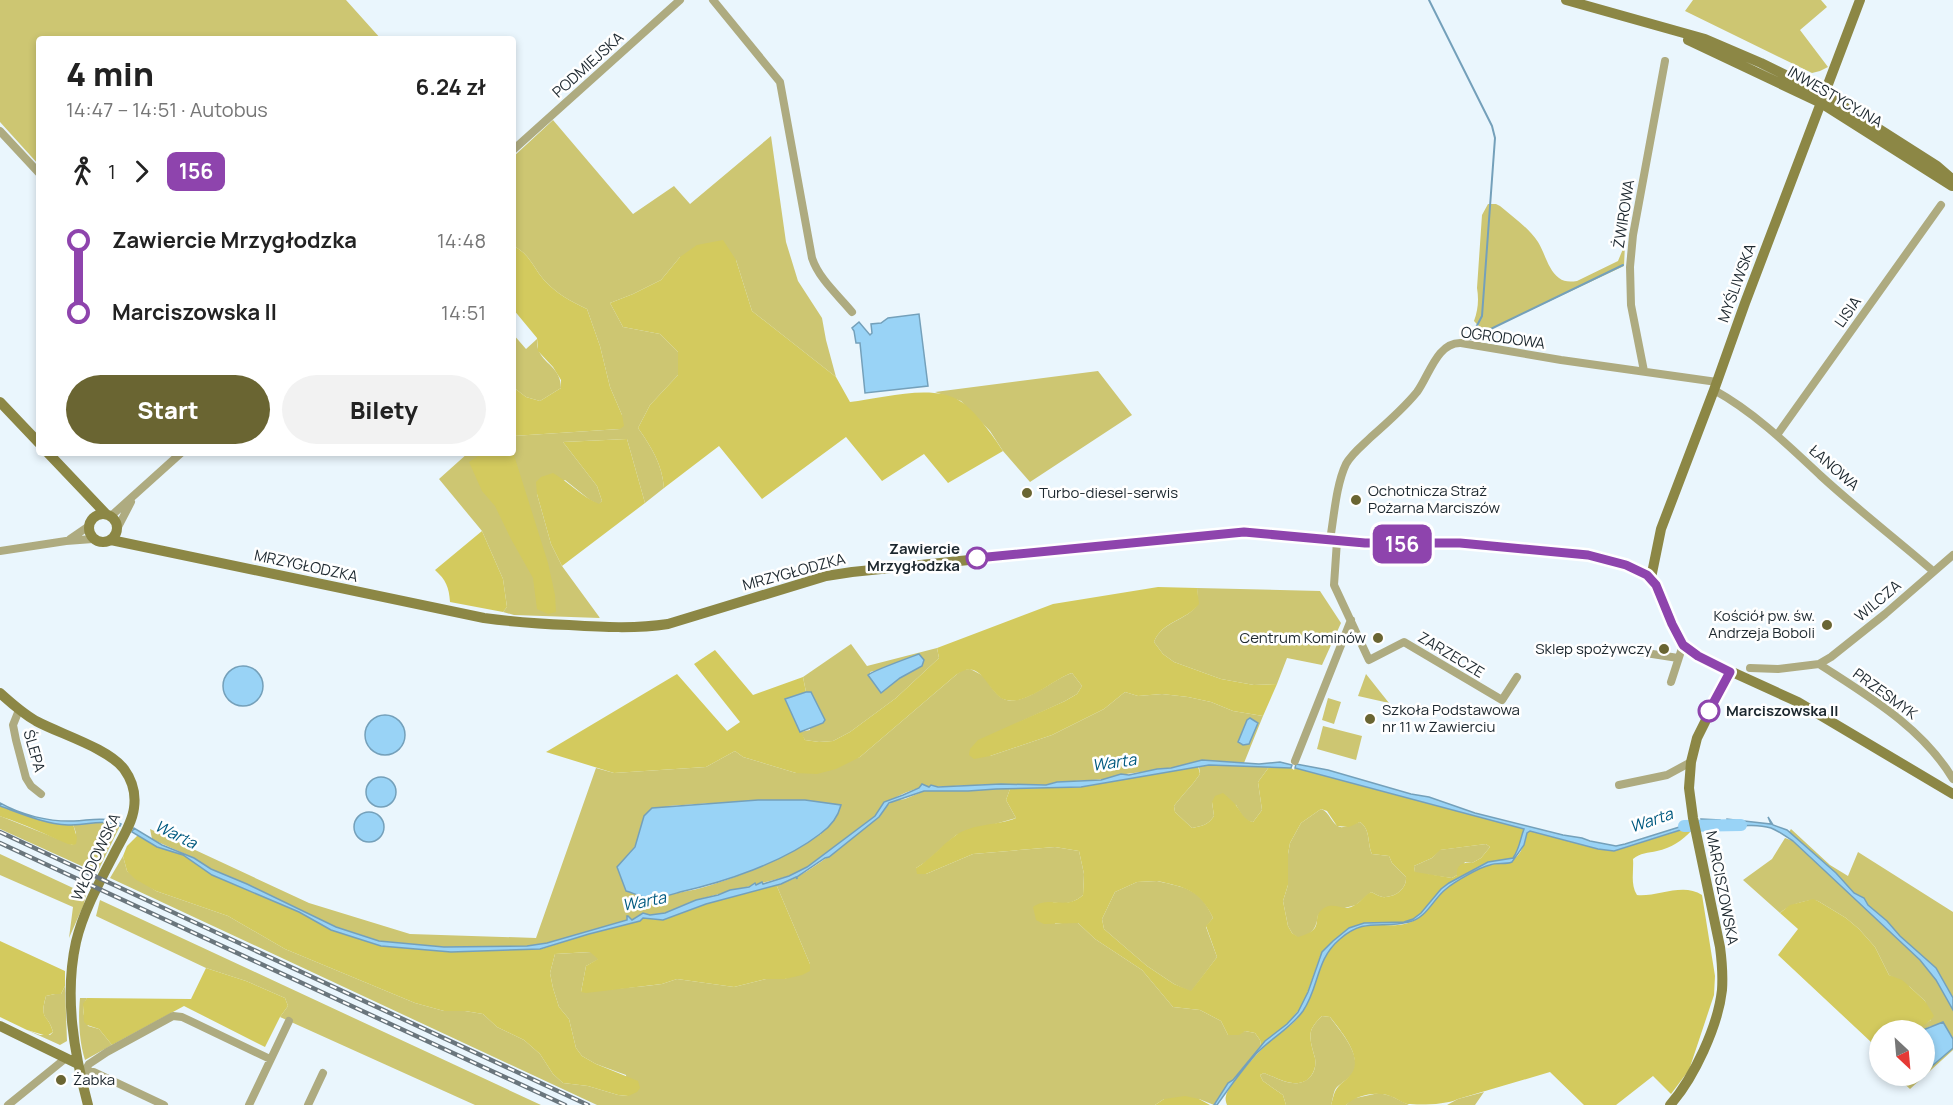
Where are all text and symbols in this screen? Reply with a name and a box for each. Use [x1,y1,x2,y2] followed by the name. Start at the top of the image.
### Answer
[547,27,628,102] street label: PODMIEJSKA
[66,51,154,96] text: 4 min
[1784,61,1887,133] street label: INWESTYCYJNA
[416,72,486,102] text: 6.24 zł
[66,96,268,123] text: 14:47 – 14:51 · Autobus
[66,155,99,188] icon: walk
[125,155,158,188] icon: forward
[179,157,213,185] text: 156
[108,158,116,185] text: 1
[1608,178,1639,250] street label: ŻWIROWA
[112,225,357,255] text: Zawiercie Mrzygłodzka
[437,227,486,254] text: 14:48
[1713,240,1761,325] street label: MYŚLIWSKA
[1829,292,1866,331] street label: LISIA
[112,297,277,327] text: Marciszowska II
[441,299,486,326] text: 14:51
[1460,321,1547,354] street label: OGRODOWA
[66,375,270,444] button: Start
[282,375,486,444] button: Bilety
[1805,440,1864,496] street label: ŁANOWA
[1368,480,1501,518] place label: Ochotnicza Straż Pożarna Marciszów
[1039,482,1178,503] place label: Turbo-diesel-serwis
[1020,486,1034,500] marker: Turbo-diesel-serwis
[1349,493,1363,507] marker: Ochotnicza Straż Pożarna Marciszów
[1368,524,1436,564] line badge: 156
[1385,530,1419,558] text: 156
[867,538,960,576] place label: Zawiercie Mrzygłodzka
[252,544,360,587] street label: MRZYGŁODZKA
[966,547,988,569] marker: Zawiercie Mrzygłodzka
[740,548,848,595] street label: MRZYGŁODZKA
[1850,575,1906,626] street label: WILCZA
[1708,605,1815,643] place label: Kościół pw. św. Andrzeja Boboli
[1820,618,1834,632] marker: Kościół pw. św. Andrzeja Boboli
[1239,627,1366,648] place label: Centrum Kominów
[1414,627,1488,683] street label: ZARZECZE
[1371,631,1385,645] marker: Centrum Kominów
[1535,638,1652,659] place label: Sklep spożywczy
[1657,642,1671,656] marker: Sklep spożywczy
[1849,663,1922,724] street label: PRZESMYK
[1382,699,1520,737] place label: Szkoła Podstawowa nr 11 w Zawierciu
[1698,700,1720,722] marker: Marciszowska II
[1726,700,1838,721] place label: Marciszowska II
[1363,712,1377,726] marker: Szkoła Podstawowa nr 11 w Zawierciu
[18,727,51,775] street label: ŚLEPA
[1091,748,1139,776] water label: Warta
[1627,802,1677,838] water label: Warta
[66,809,125,904] street label: WŁODOWSKA
[151,814,202,854] water label: Warta
[1701,829,1744,947] street label: MARCISZOWSKA
[620,886,669,916] water label: Warta
[1869,1020,1935,1086] north arrow
[1869,1020,1935,1086] map controls
[73,1069,115,1090] place label: Żabka
[54,1073,68,1087] marker: Żabka

